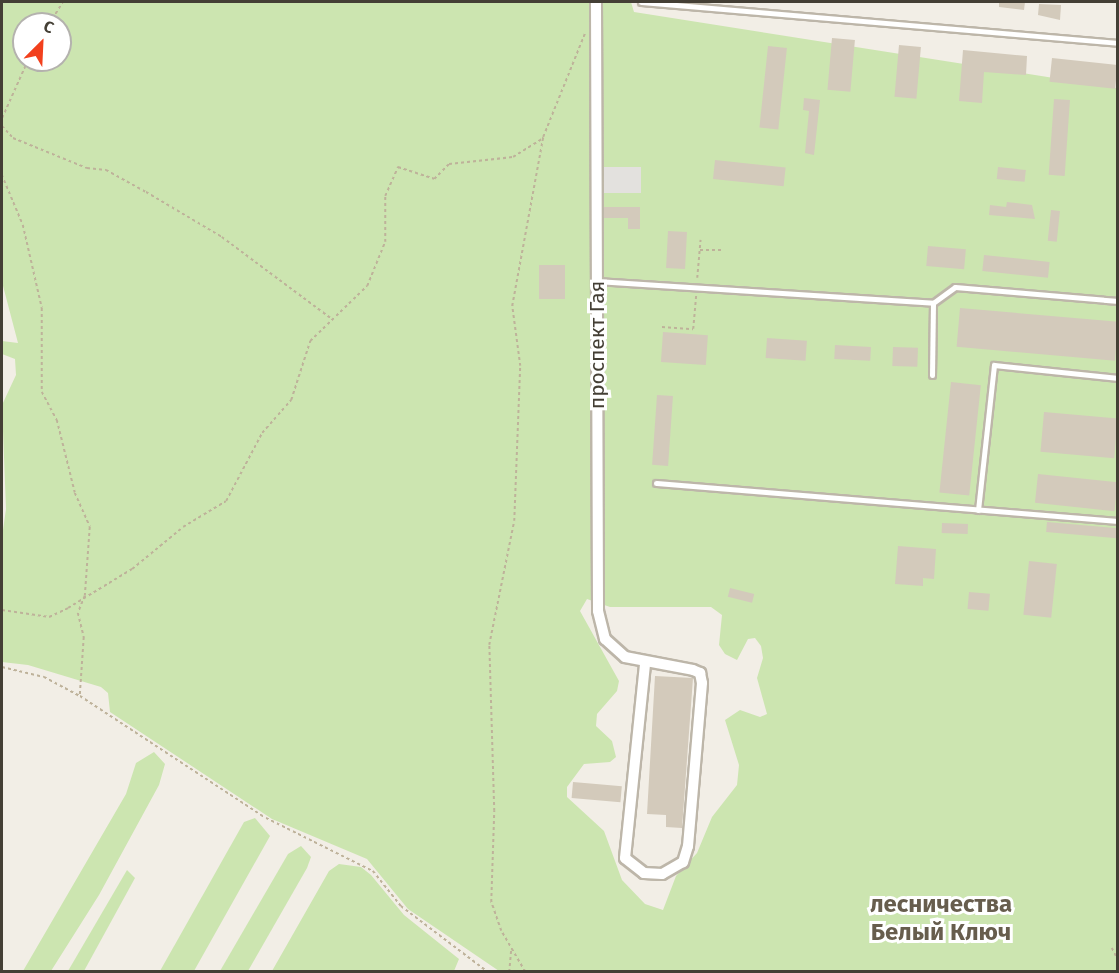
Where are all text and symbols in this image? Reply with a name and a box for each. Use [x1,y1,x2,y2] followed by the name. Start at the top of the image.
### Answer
[12,12,72,72] north arrow
[41,16,57,37] text: С
[584,281,610,409] street label: проспект Гая
[870,891,1012,947] district label: лесничества Белый Ключ

